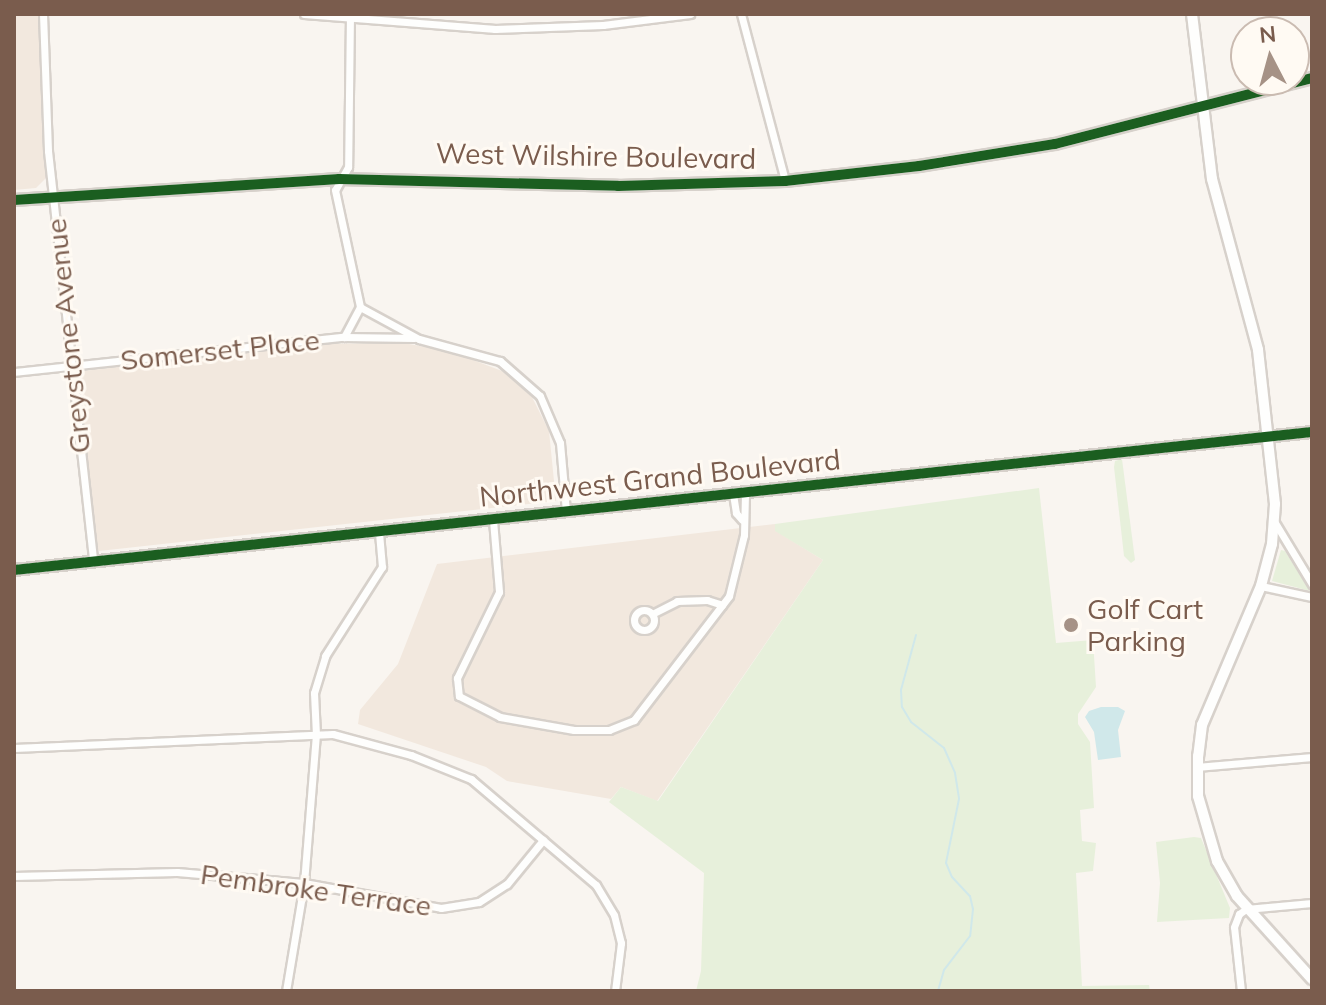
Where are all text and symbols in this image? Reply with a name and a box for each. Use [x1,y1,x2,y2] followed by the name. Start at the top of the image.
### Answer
[1230,16,1310,96] north arrow
[1258,19,1277,49] text: N
[435,136,757,176] street label: West Wilshire Boulevard
[39,217,97,455] street label: Greystone Avenue
[119,323,321,377] street label: Somerset Place
[478,442,842,514] street label: Northwest Grand Boulevard
[1087,592,1203,658] place label: Golf Cart Parking
[1062,616,1080,634] marker: Golf Cart Parking
[198,857,434,923] street label: Pembroke Terrace

